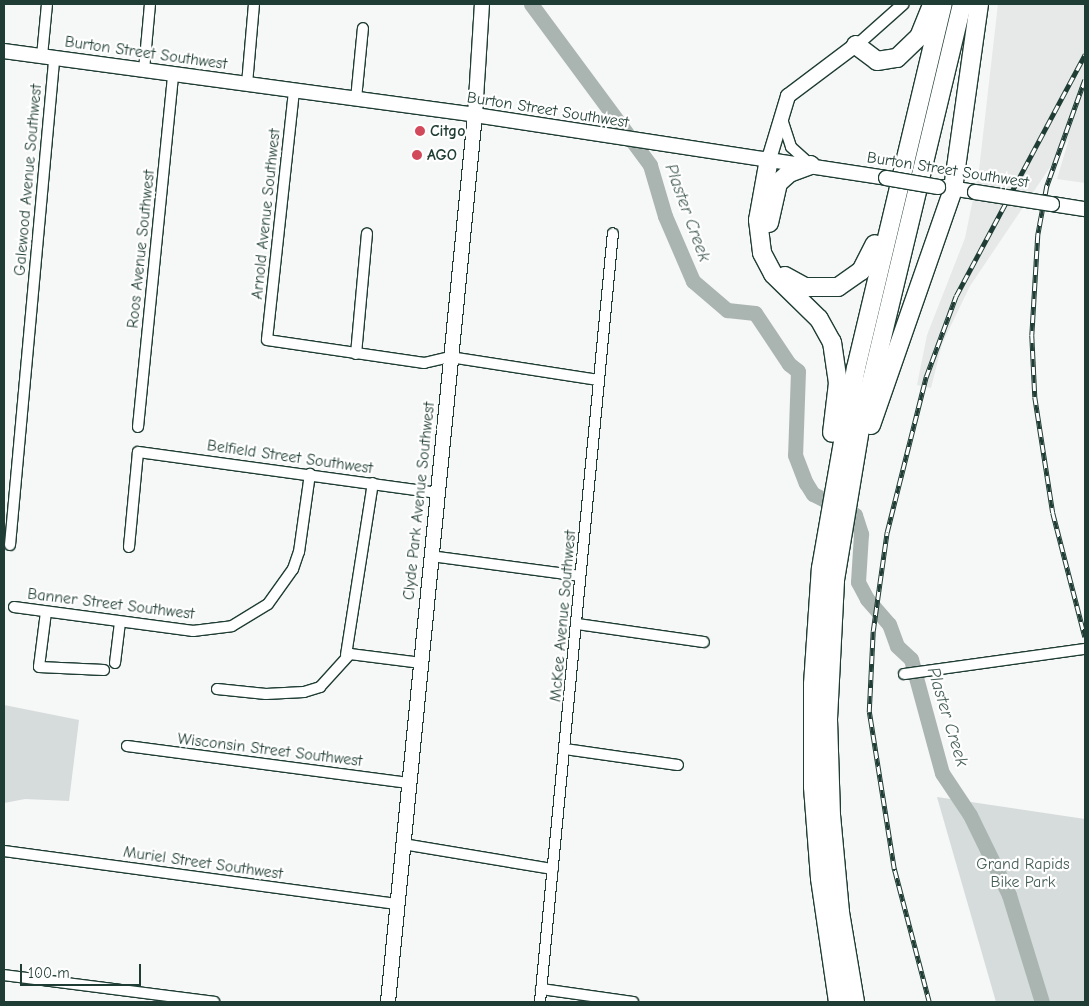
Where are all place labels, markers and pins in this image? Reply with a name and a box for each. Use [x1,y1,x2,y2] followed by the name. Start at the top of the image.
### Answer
[430,121,465,141] place label: Citgo
[414,125,426,137] marker: Citgo
[427,145,457,165] place label: AGO
[411,149,423,161] marker: AGO

